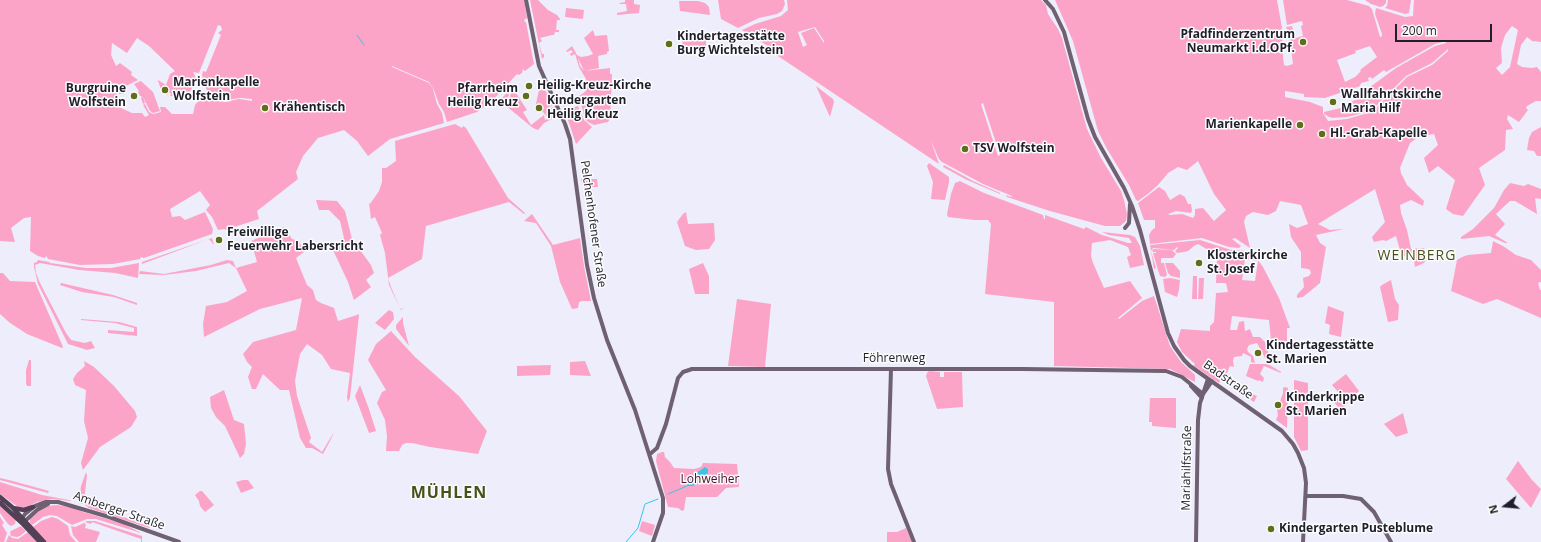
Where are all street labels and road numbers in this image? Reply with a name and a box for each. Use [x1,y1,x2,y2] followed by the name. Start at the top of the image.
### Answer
[577,159,609,289] street label: Pelchenhofener Straße
[863,352,925,366] street label: Föhrenweg
[1200,358,1256,402] street label: Badstraße
[1179,425,1195,511] street label: Mariahilfstraße
[71,489,167,533] street label: Amberger Straße

